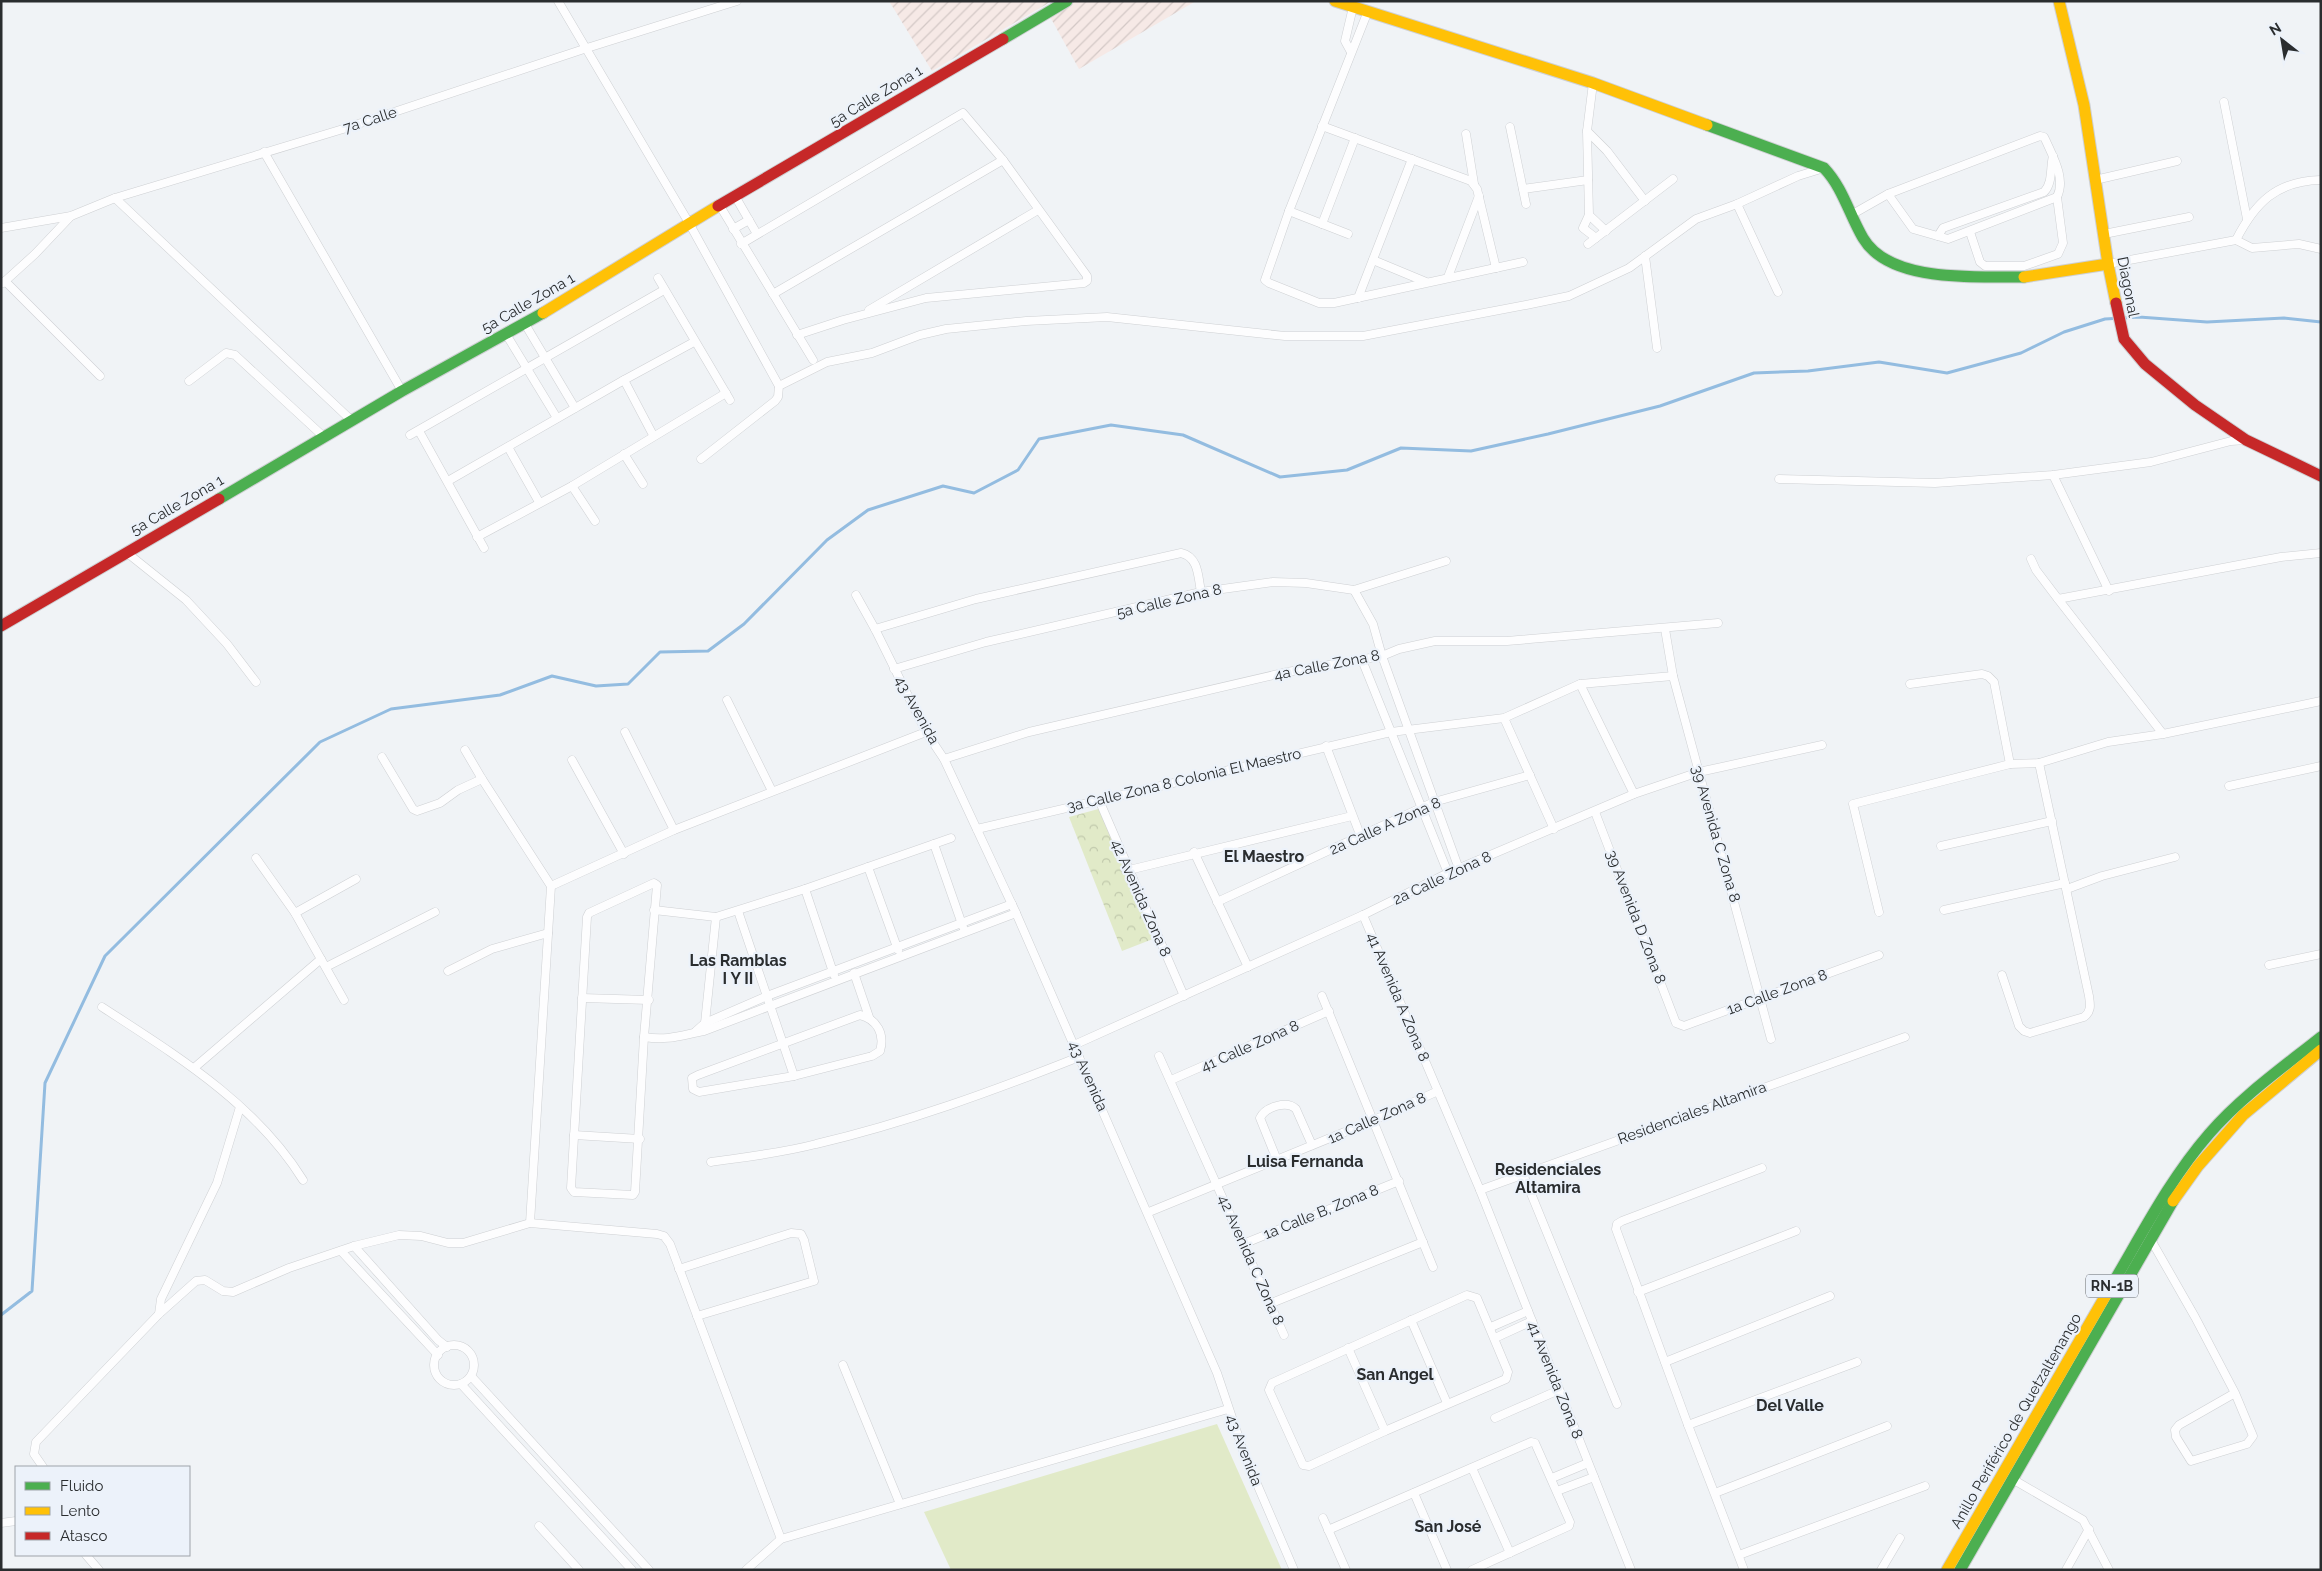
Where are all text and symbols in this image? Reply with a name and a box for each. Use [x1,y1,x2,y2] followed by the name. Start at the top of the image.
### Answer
[2257,15,2307,65] north arrow
[2267,19,2284,38] text: N
[826,61,926,131] street label: 5a Calle Zona 1
[341,103,399,137] street label: 7a Calle
[2113,255,2143,320] street label: Diagonal
[478,269,578,337] street label: 5a Calle Zona 1
[127,471,227,539] street label: 5a Calle Zona 1
[1115,580,1223,622] street label: 5a Calle Zona 8
[1273,646,1381,684] street label: 4a Calle Zona 8
[891,673,943,747] street label: 43 Avenida
[1065,744,1303,816] street label: 3a Calle Zona 8 Colonia El Maestro
[1688,763,1744,905] street label: 39 Avenida C Zona 8
[1327,793,1444,859] street label: 2a Calle A Zona 8
[1107,836,1175,960] street label: 42 Avenida Zona 8
[1224,847,1304,866] district label: El Maestro
[1390,847,1494,909] street label: 2a Calle Zona 8
[1602,847,1670,987] street label: 39 Avenida D Zona 8
[1363,930,1433,1064] street label: 41 Avenida A Zona 8
[689,951,787,988] district label: Las Ramblas I Y II
[1724,965,1830,1018] street label: 1a Calle Zona 8
[1198,1016,1302,1076] street label: 41 Calle Zona 8
[1064,1038,1112,1114] street label: 43 Avenida
[1615,1078,1769,1148] street label: Residenciales Altamira
[1325,1088,1429,1148] street label: 1a Calle Zona 8
[1247,1152,1363,1171] district label: Luisa Fernanda
[1495,1160,1601,1197] district label: Residenciales Altamira
[1261,1181,1381,1243] street label: 1a Calle B, Zona 8
[1214,1192,1288,1328] street label: 42 Avenida C Zona 8
[2086,1274,2138,1298] road number: RN-1B
[1947,1310,2085,1532] street label: Anillo Periférico de Quetzaltenango
[1523,1319,1587,1442] street label: 41 Avenida Zona 8
[1356,1365,1435,1384] district label: San Angel
[1756,1396,1824,1415] district label: Del Valle
[1222,1412,1266,1488] street label: 43 Avenida
[15,1466,190,1556] legend
[60,1477,103,1495] text: Fluido
[60,1502,100,1520] text: Lento
[1415,1517,1482,1536] district label: San José
[60,1527,107,1545] text: Atasco

